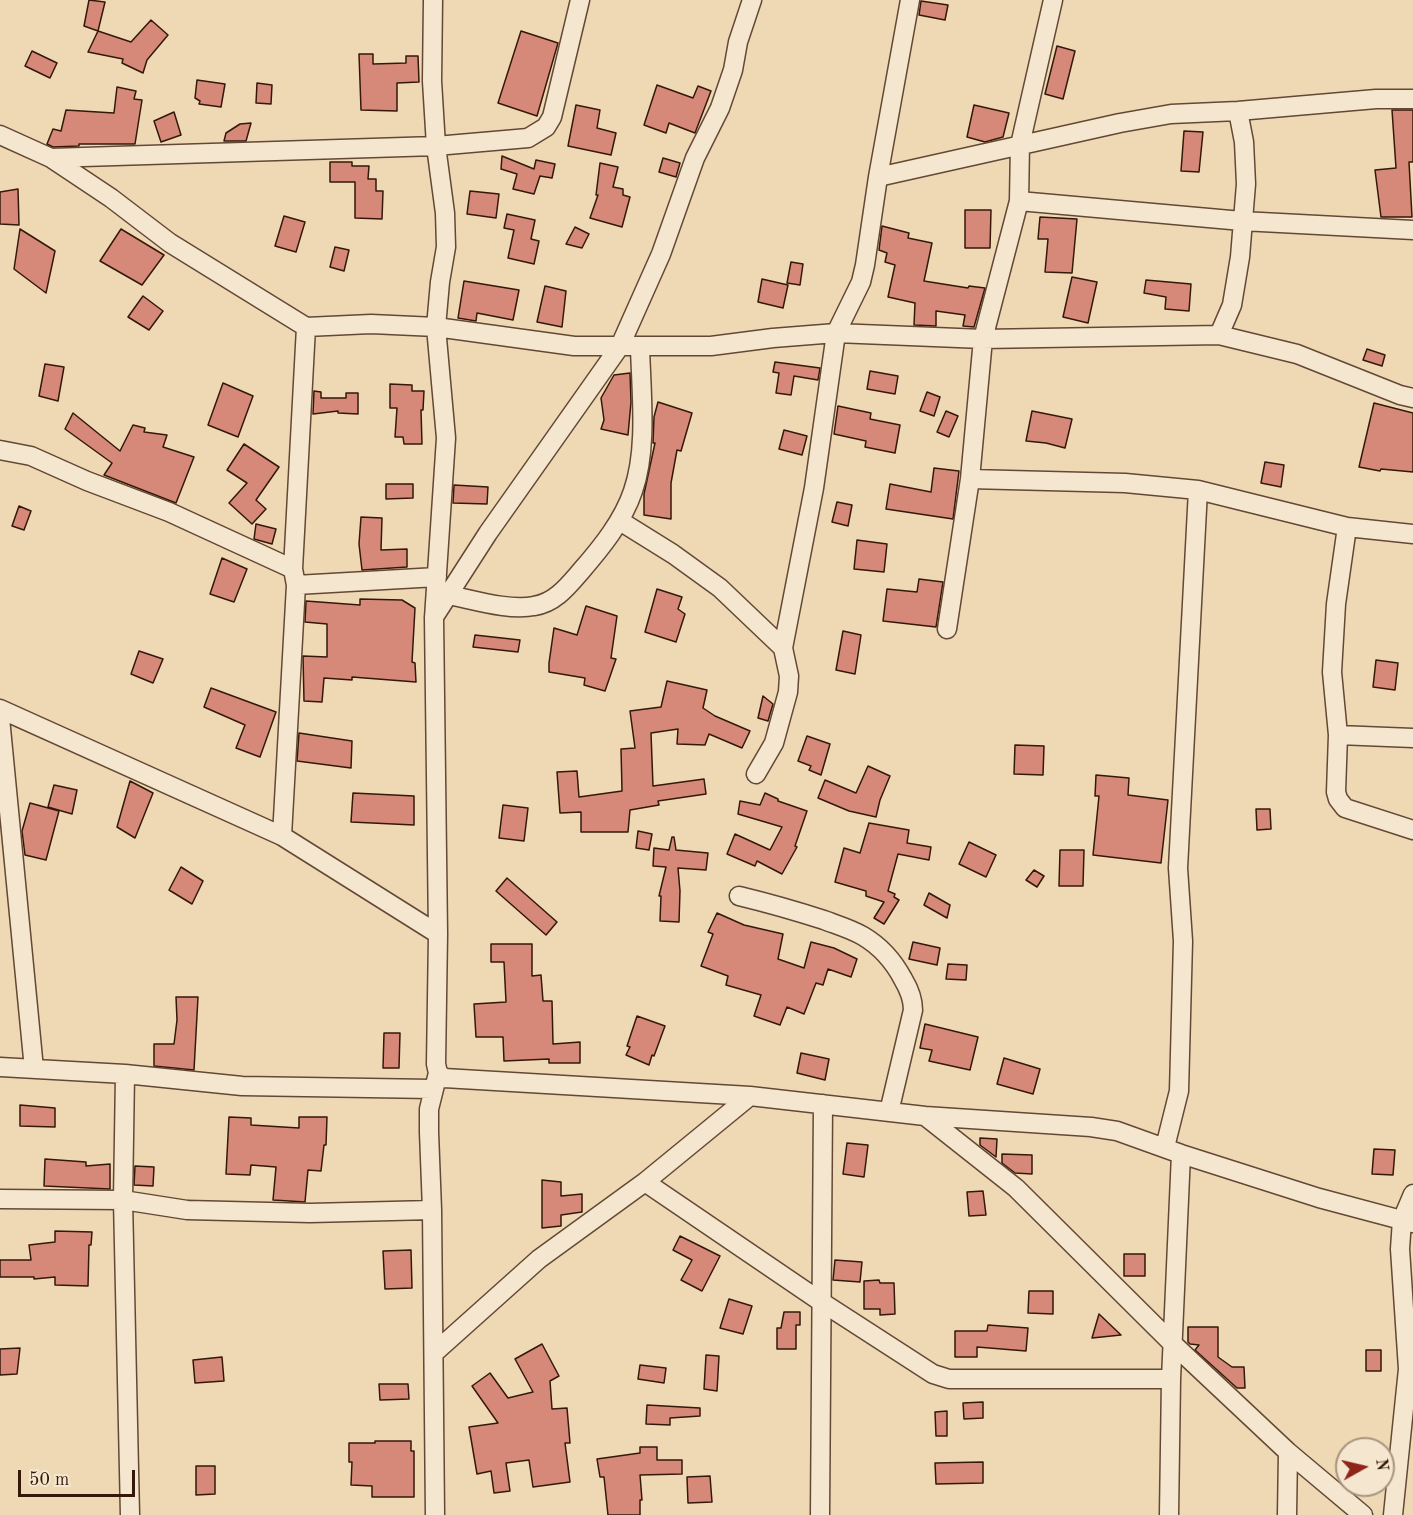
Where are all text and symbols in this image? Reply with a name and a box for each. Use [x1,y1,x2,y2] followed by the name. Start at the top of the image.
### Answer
[1335,1437,1395,1497] north arrow
[21,1458,138,1496] scale bar
[1372,1458,1390,1472] text: N
[29,1471,69,1489] text: 50 m

